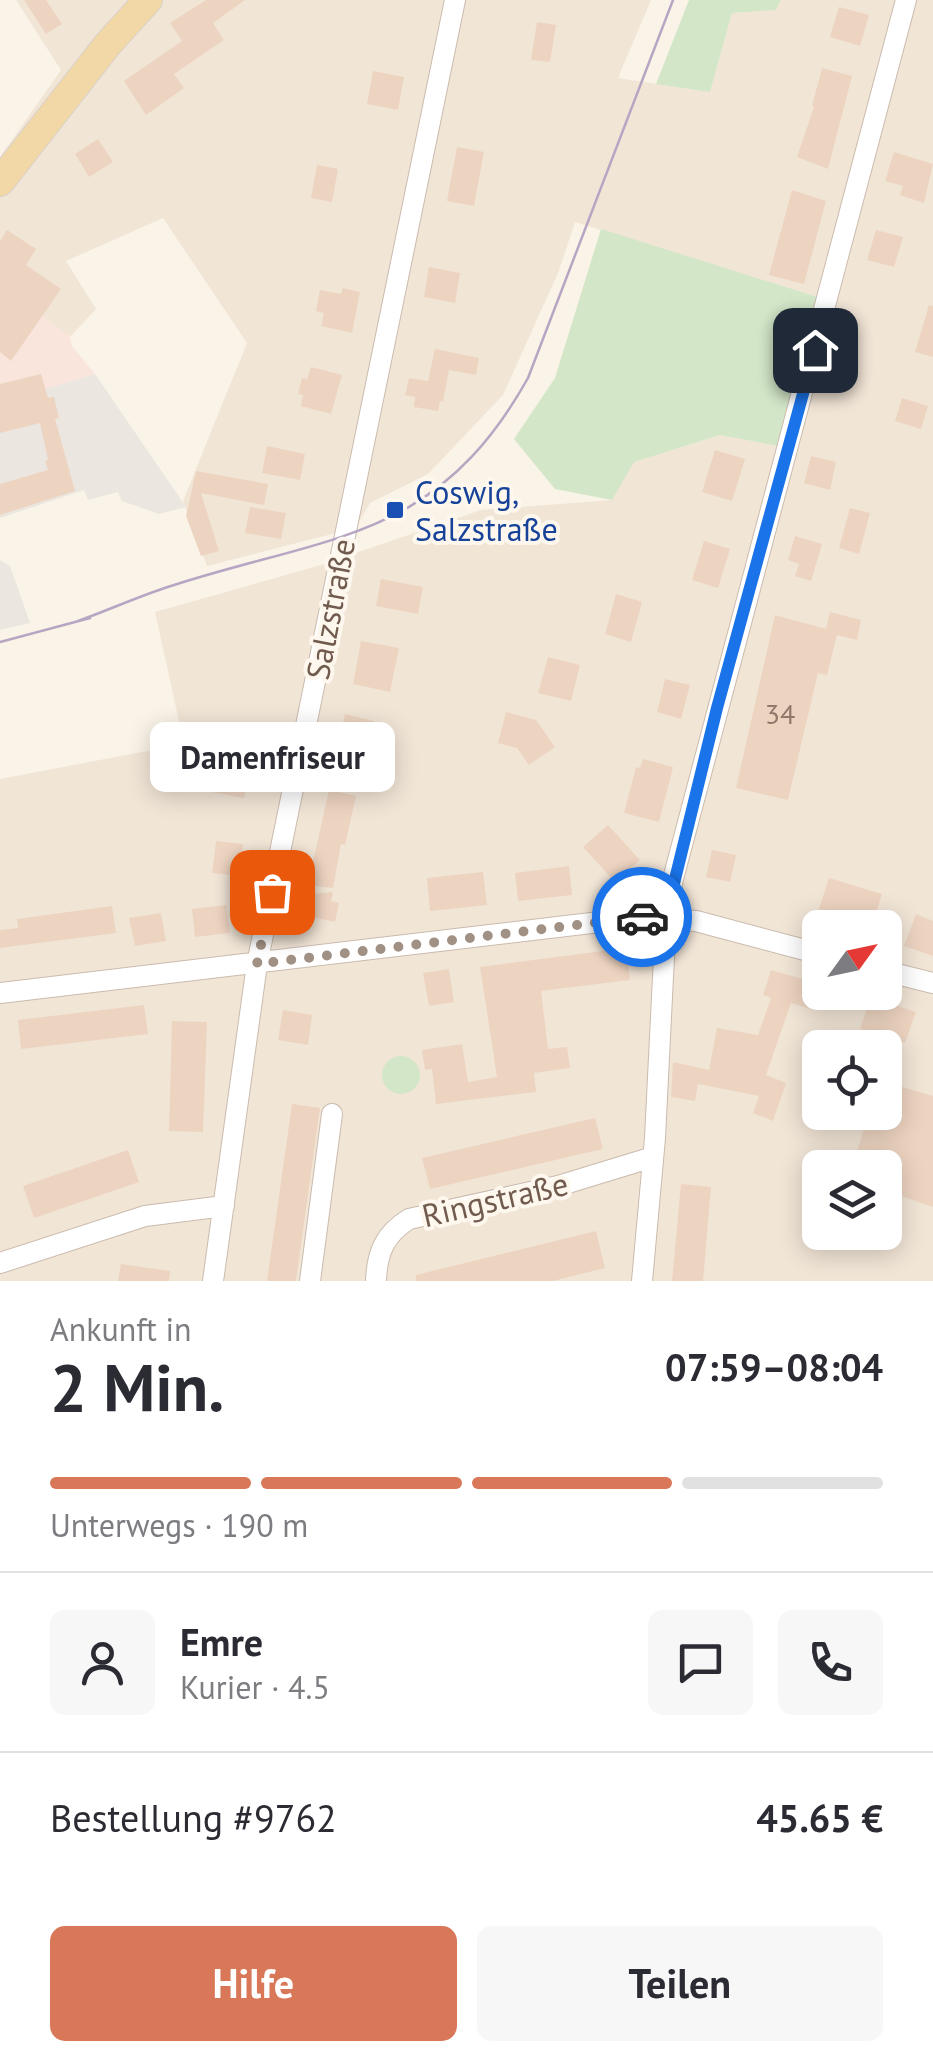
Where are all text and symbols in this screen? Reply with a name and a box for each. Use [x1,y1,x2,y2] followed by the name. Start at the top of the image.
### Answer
[773,308,858,393] pin
[788,323,843,378] icon: home
[415,471,558,550] place label: Coswig, Salzstraße
[384,499,406,521] marker: Coswig, Salzstraße
[296,535,364,683] street label: Salzstraße
[765,695,795,732] house number: 34
[150,722,394,792] callout: Damenfriseur
[180,736,365,778] text: Damenfriseur
[230,850,315,935] pin
[245,865,300,920] icon: bag
[592,867,692,967] courier
[615,890,670,945] icon: car
[802,910,902,1010] north arrow
[802,910,902,1250] map controls
[802,1030,902,1130] button: locate
[802,1150,902,1250] button: layers
[418,1162,572,1236] street label: Ringstraße
[50,1308,191,1350] text: Ankunft in
[665,1342,883,1391] text: 07:59–08:04
[50,1345,224,1429] text: 2 Min.
[50,1504,308,1546] text: Unterwegs · 190 m
[50,1610,155,1715] button: person
[648,1610,753,1715] button: chat
[778,1610,883,1715] button: phone
[180,1617,263,1666] text: Emre
[180,1666,330,1708] text: Kurier · 4.5
[50,1793,337,1842] text: Bestellung #9762
[756,1793,883,1842] text: 45.65 €
[50,1926,457,2041] button: Hilfe
[477,1926,883,2041] button: Teilen

